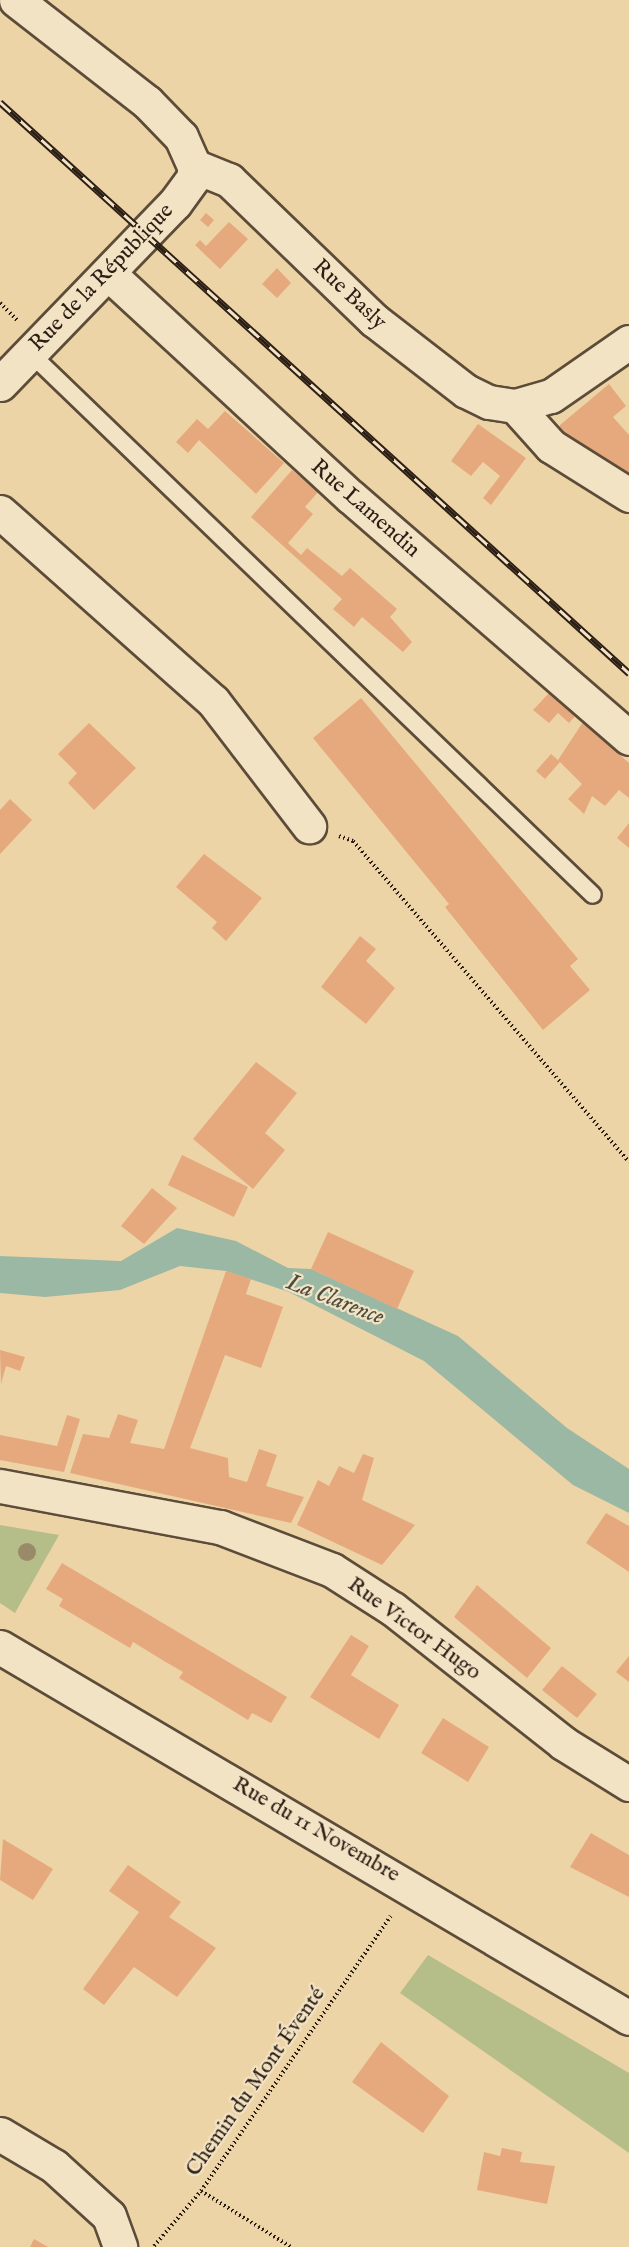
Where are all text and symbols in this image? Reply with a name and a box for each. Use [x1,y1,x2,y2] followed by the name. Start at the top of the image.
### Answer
[25,198,179,358] street label: Rue de la République
[307,254,391,336] street label: Rue Basly
[305,454,425,564] street label: Rue Lamendin
[282,1268,388,1332] water label: La Clarence
[342,1572,486,1686] street label: Rue Victor Hugo
[228,1771,404,1889] street label: Rue du 11 Novembre
[181,1982,331,2182] street label: Chemin du Mont Éventé

